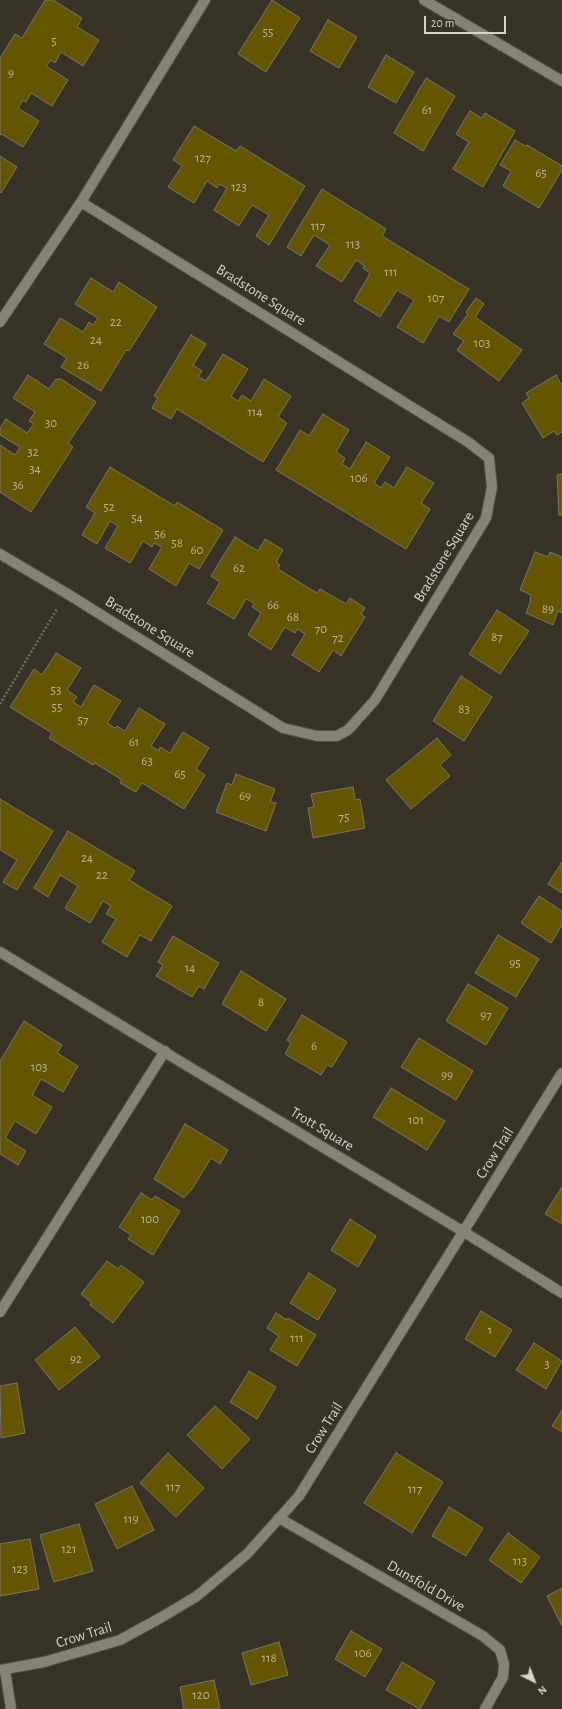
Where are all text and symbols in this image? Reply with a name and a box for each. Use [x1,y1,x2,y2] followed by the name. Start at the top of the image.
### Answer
[426,8,508,34] scale bar
[431,17,454,29] text: 20 m
[263,24,273,40] house number: 55
[51,33,57,49] house number: 5
[8,65,14,81] house number: 9
[422,102,432,118] house number: 61
[195,150,211,166] house number: 127
[535,165,547,181] house number: 65
[231,179,247,195] house number: 123
[311,218,325,234] house number: 117
[346,236,360,252] house number: 113
[213,260,309,330] street label: Bradstone Square
[384,264,398,280] house number: 111
[428,290,444,306] house number: 107
[110,314,122,330] house number: 22
[90,332,102,348] house number: 24
[474,335,490,351] house number: 103
[77,357,89,373] house number: 26
[247,404,263,420] house number: 114
[45,415,57,431] house number: 30
[27,444,39,460] house number: 32
[29,461,41,477] house number: 34
[350,470,368,486] house number: 106
[12,477,24,493] house number: 36
[103,499,115,515] house number: 52
[410,508,478,606] street label: Bradstone Square
[131,510,143,526] house number: 54
[154,526,166,542] house number: 56
[171,535,183,551] house number: 58
[191,542,203,558] house number: 60
[233,560,245,576] house number: 62
[102,592,198,662] street label: Bradstone Square
[267,597,279,613] house number: 66
[542,601,554,617] house number: 89
[287,609,299,625] house number: 68
[315,621,327,637] house number: 70
[491,629,503,645] house number: 87
[332,630,344,646] house number: 72
[51,682,61,698] house number: 53
[52,699,62,715] house number: 55
[458,701,470,717] house number: 83
[78,712,88,728] house number: 57
[129,734,139,750] house number: 61
[141,753,153,769] house number: 63
[174,766,186,782] house number: 65
[239,788,251,804] house number: 69
[339,809,349,825] house number: 75
[81,850,93,866] house number: 24
[96,867,108,883] house number: 22
[509,955,521,971] house number: 95
[185,960,195,976] house number: 14
[258,994,264,1010] house number: 8
[480,1007,492,1023] house number: 97
[311,1038,317,1054] house number: 6
[31,1059,47,1075] house number: 103
[441,1067,453,1083] house number: 99
[287,1103,357,1155] street label: Trott Square
[408,1112,424,1128] house number: 101
[472,1124,518,1182] street label: Crow Trail
[141,1211,159,1227] house number: 100
[488,1322,492,1338] house number: 1
[290,1330,304,1346] house number: 111
[70,1351,82,1367] house number: 92
[544,1356,550,1372] house number: 3
[301,1399,347,1457] street label: Crow Trail
[166,1479,180,1495] house number: 117
[408,1481,422,1497] house number: 117
[123,1511,139,1527] house number: 119
[62,1541,76,1557] house number: 121
[513,1553,527,1569] house number: 113
[384,1556,468,1616] street label: Dunsfold Drive
[12,1561,28,1577] house number: 123
[54,1618,114,1652] street label: Crow Trail
[354,1645,372,1661] house number: 106
[261,1650,277,1666] house number: 118
[514,1661,554,1701] north arrow
[536,1684,549,1697] text: N
[192,1687,210,1703] house number: 120

